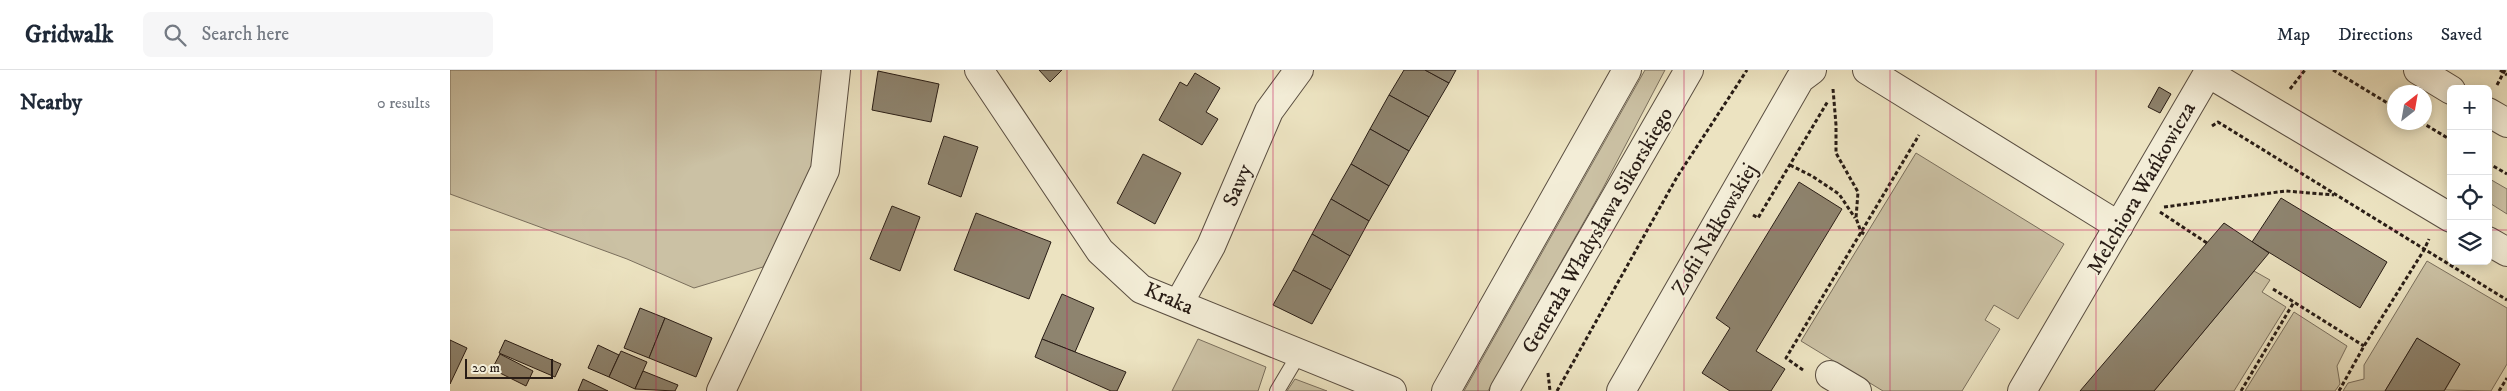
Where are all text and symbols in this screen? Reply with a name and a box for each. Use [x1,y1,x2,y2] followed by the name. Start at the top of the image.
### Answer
[143,12,493,57] search box
[25,20,113,50] text: Gridwalk
[161,21,189,49] icon: search
[201,23,289,46] text: Search here
[2277,24,2310,46] text: Map
[2338,24,2413,46] text: Directions
[2441,24,2482,46] text: Saved
[2387,85,2432,130] north arrow
[2447,85,2492,265] map controls
[2447,85,2492,130] button: +
[20,90,82,116] text: Nearby
[377,93,430,113] text: 0 results
[2082,98,2202,279] street label: Melchiora Wańkowicza
[1517,103,1679,358] street label: Generała Władysława Sikorskiego
[2447,130,2492,175] button: −
[1218,159,1259,210] street label: Sawy
[1667,159,1763,300] street label: Zofii Nałkowskiej
[2447,175,2492,220] button: locate
[2447,220,2492,265] button: layers
[1140,277,1197,321] street label: Kraka
[465,356,552,379] scale bar
[472,359,500,377] text: 20 m

